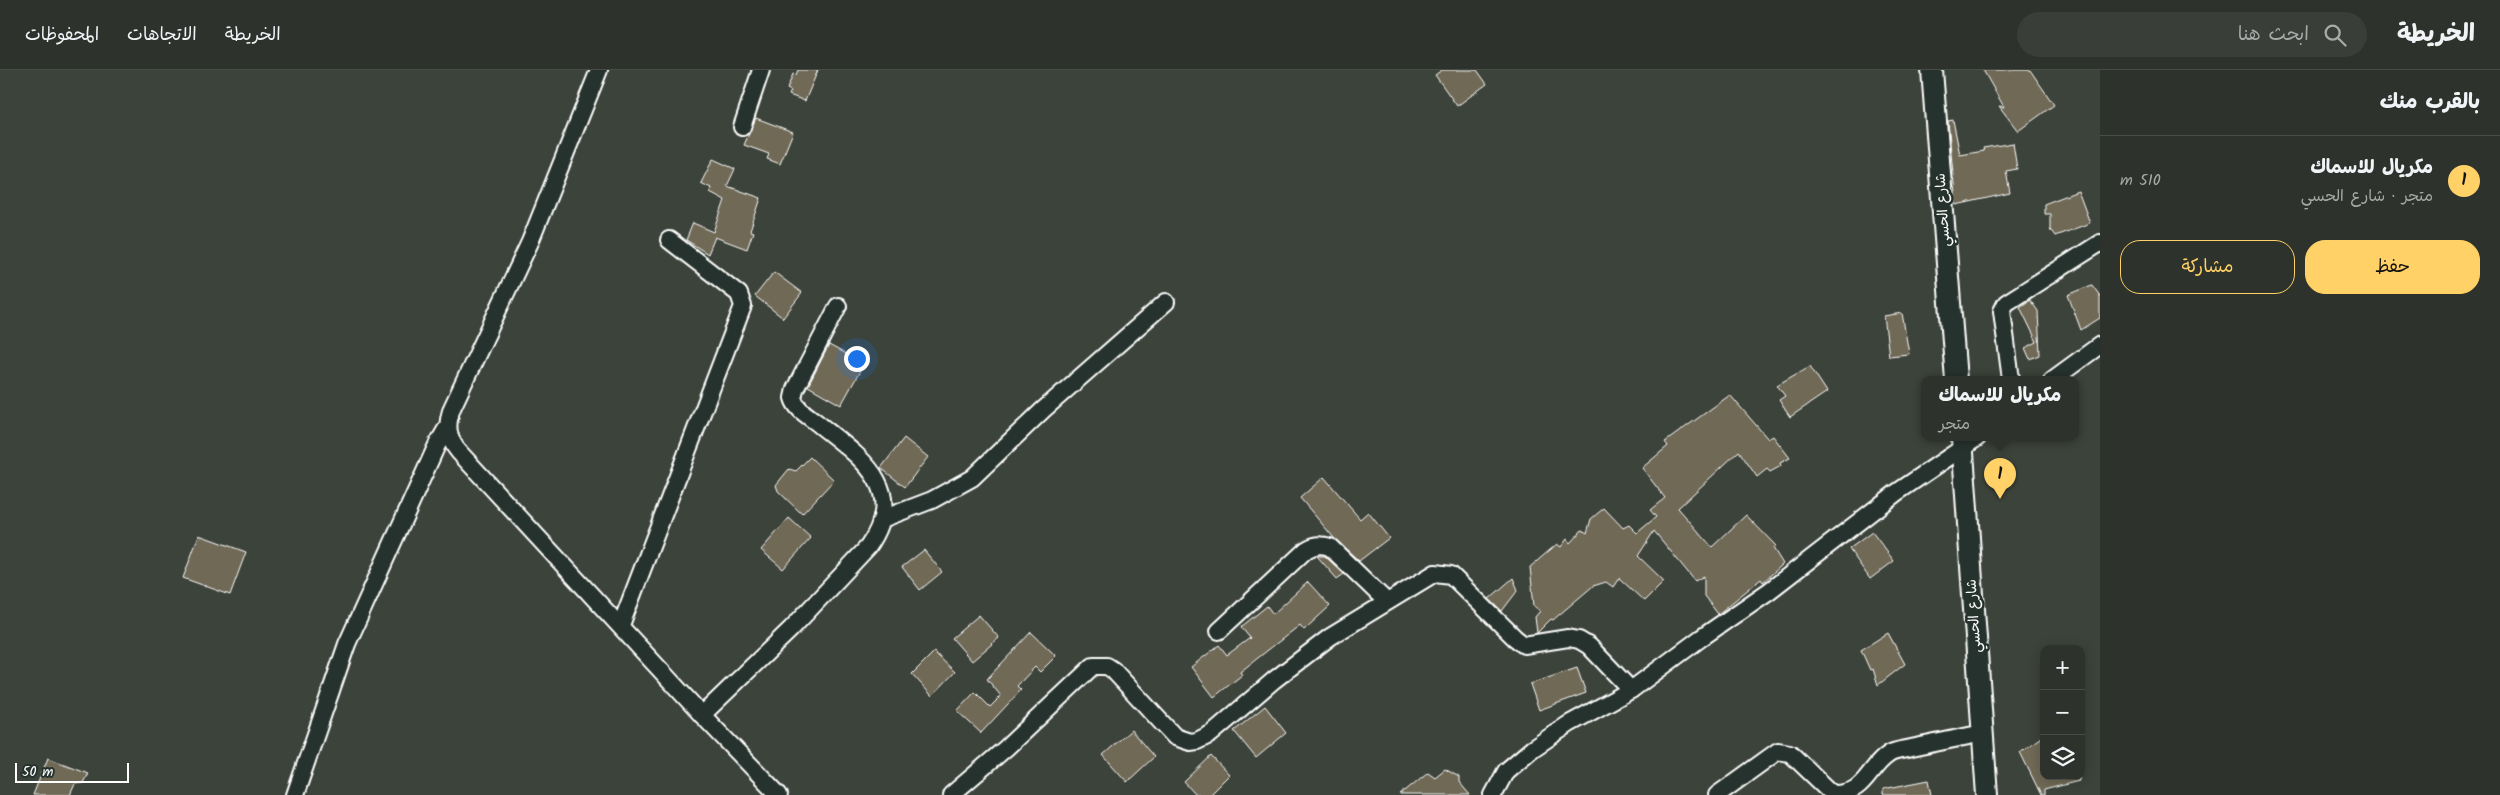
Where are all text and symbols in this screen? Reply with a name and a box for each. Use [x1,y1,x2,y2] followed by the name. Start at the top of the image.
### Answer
[2017,12,2367,57] search box
[2397,15,2475,54] text: الخريطة
[2238,20,2309,50] text: ابحث هنا
[25,21,99,50] text: المحفوظات
[127,21,197,50] text: الاتجاهات
[225,21,281,50] text: الخريطة
[2321,21,2349,49] icon: search
[2380,86,2480,119] text: بالقرب منك
[2310,153,2433,183] text: مكريال للاسماك
[2120,168,2161,193] text: 510 m
[2462,168,2466,193] text: 1
[1929,172,1958,248] street label: شارع الحسي
[2301,184,2433,209] text: متجر · شارع الحسي
[2120,240,2295,294] button: مشاركة
[2305,240,2480,294] button: حفظ
[844,346,870,372] your location
[1921,376,2079,441] popup
[1939,381,2061,411] text: مكريال للاسماك
[1939,412,1970,437] text: متجر
[1984,458,2016,499] pin: 1
[1960,578,1989,654] street label: شارع الحسي
[2040,645,2085,780] map controls
[2040,645,2085,690] button: +
[2040,690,2085,735] button: −
[2040,735,2085,780] button: layers
[15,760,129,783] scale bar
[22,761,53,783] text: 50 m

